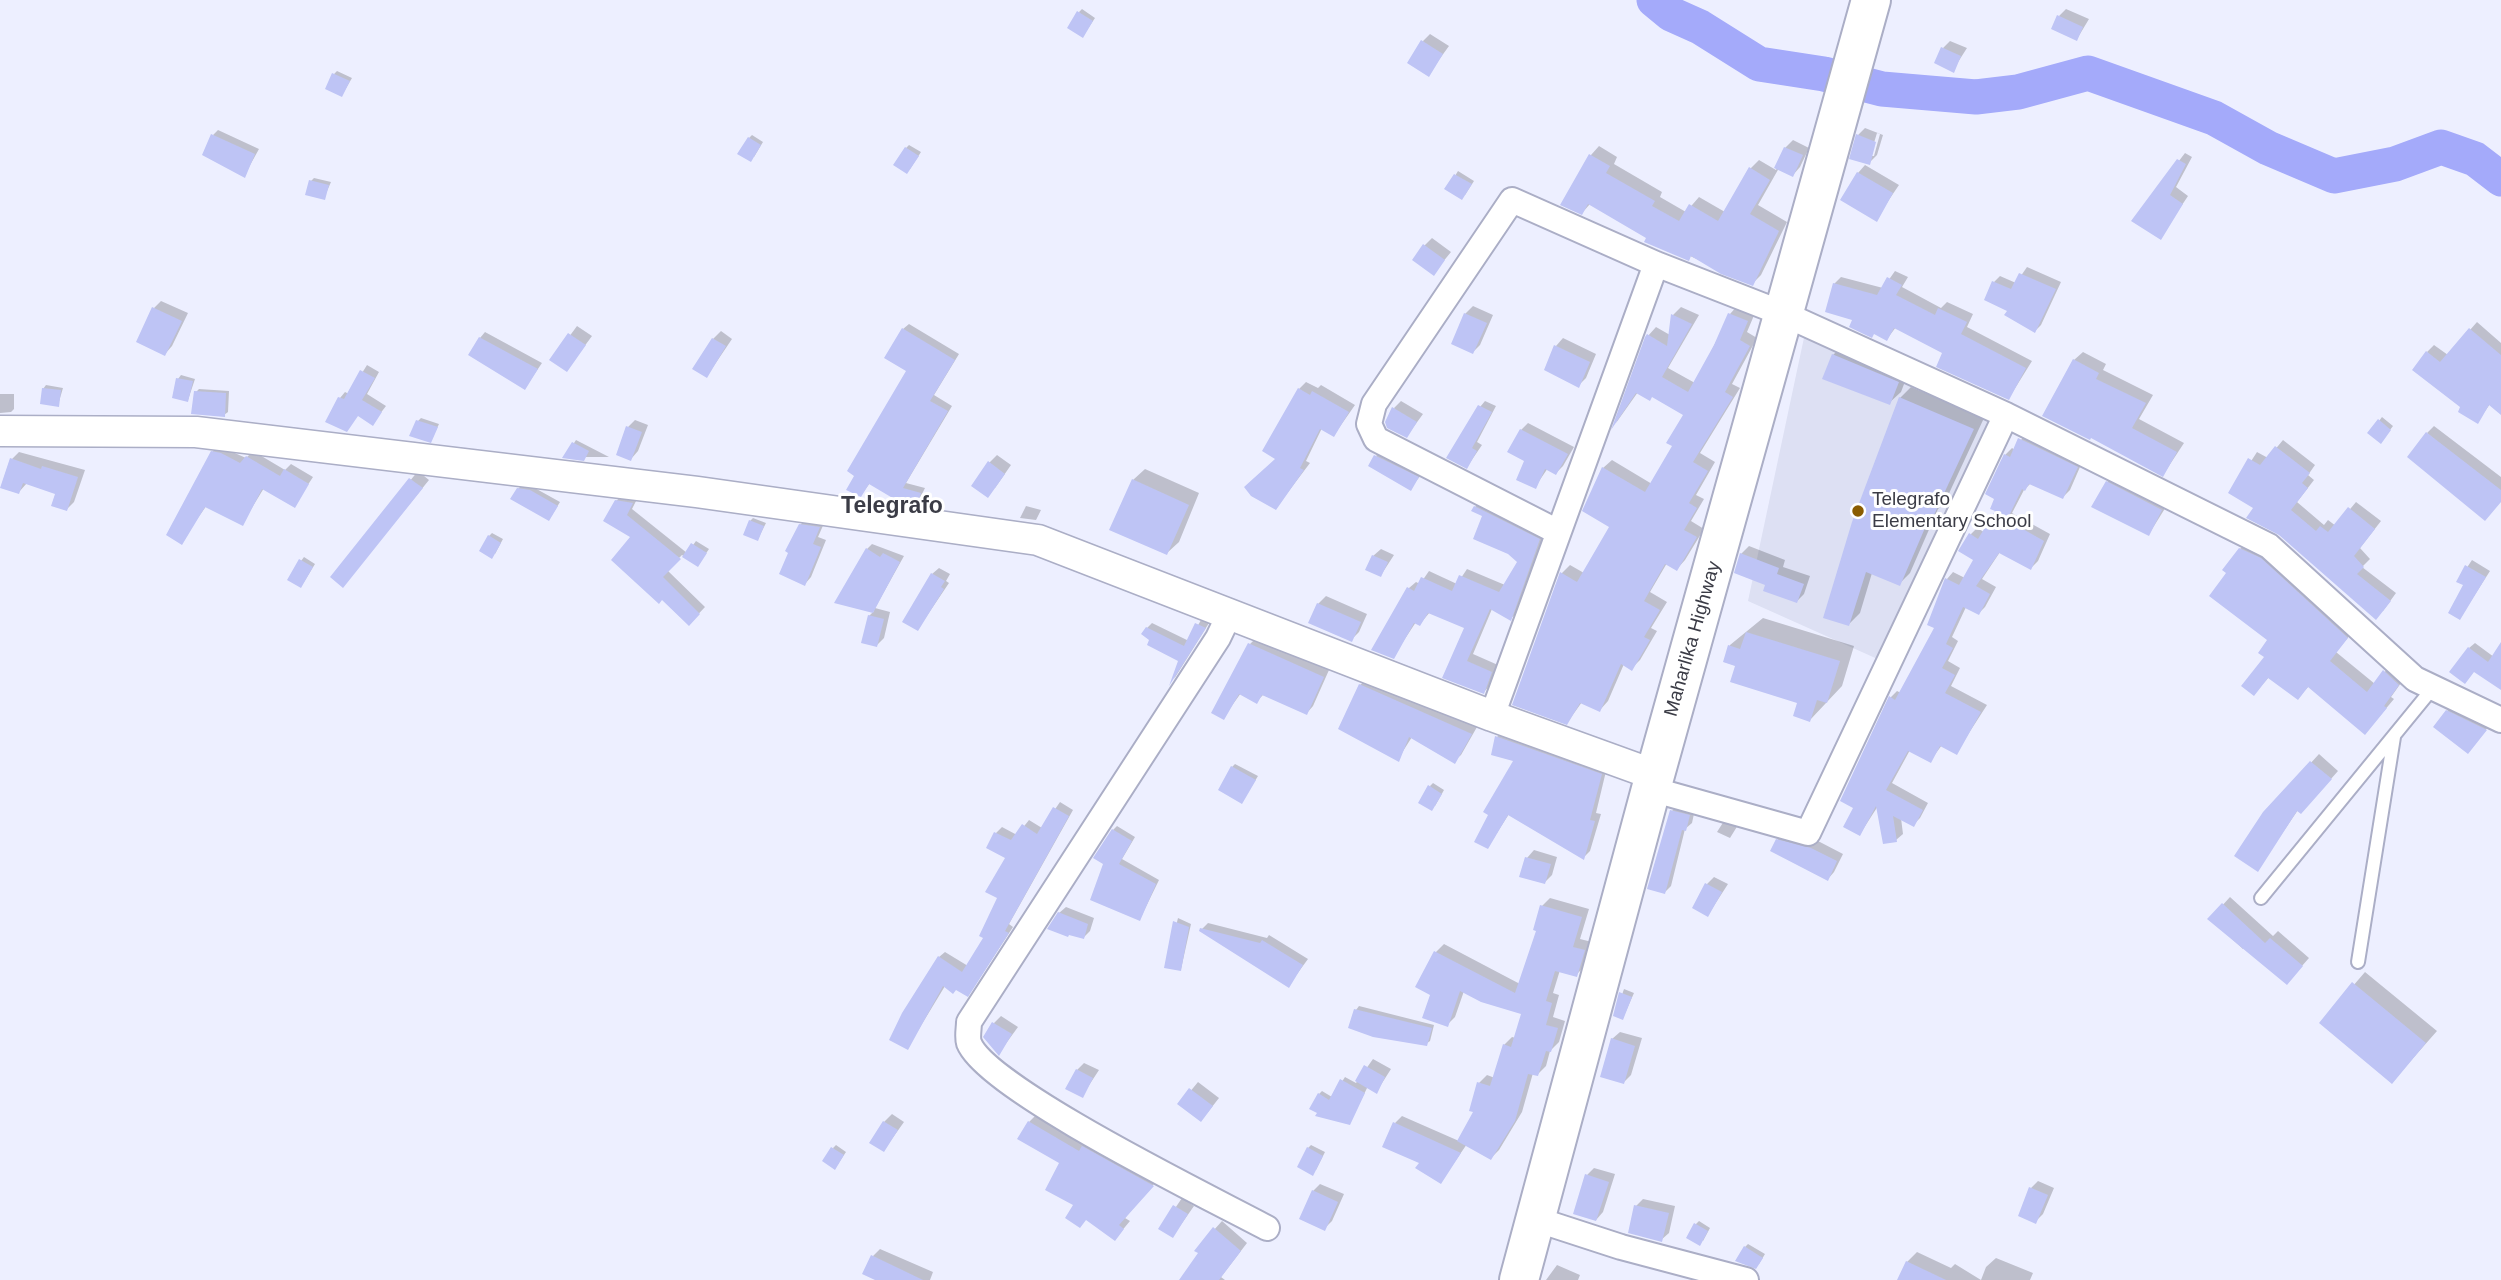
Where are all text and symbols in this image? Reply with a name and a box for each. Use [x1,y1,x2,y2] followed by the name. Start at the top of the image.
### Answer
[1872,489,2031,533] place label: Telegrafo Elementary School
[841,493,943,521] district label: Telegrafo
[1850,503,1866,519] marker: Telegrafo Elementary School
[1660,559,1726,719] street label: Maharlika Highway

